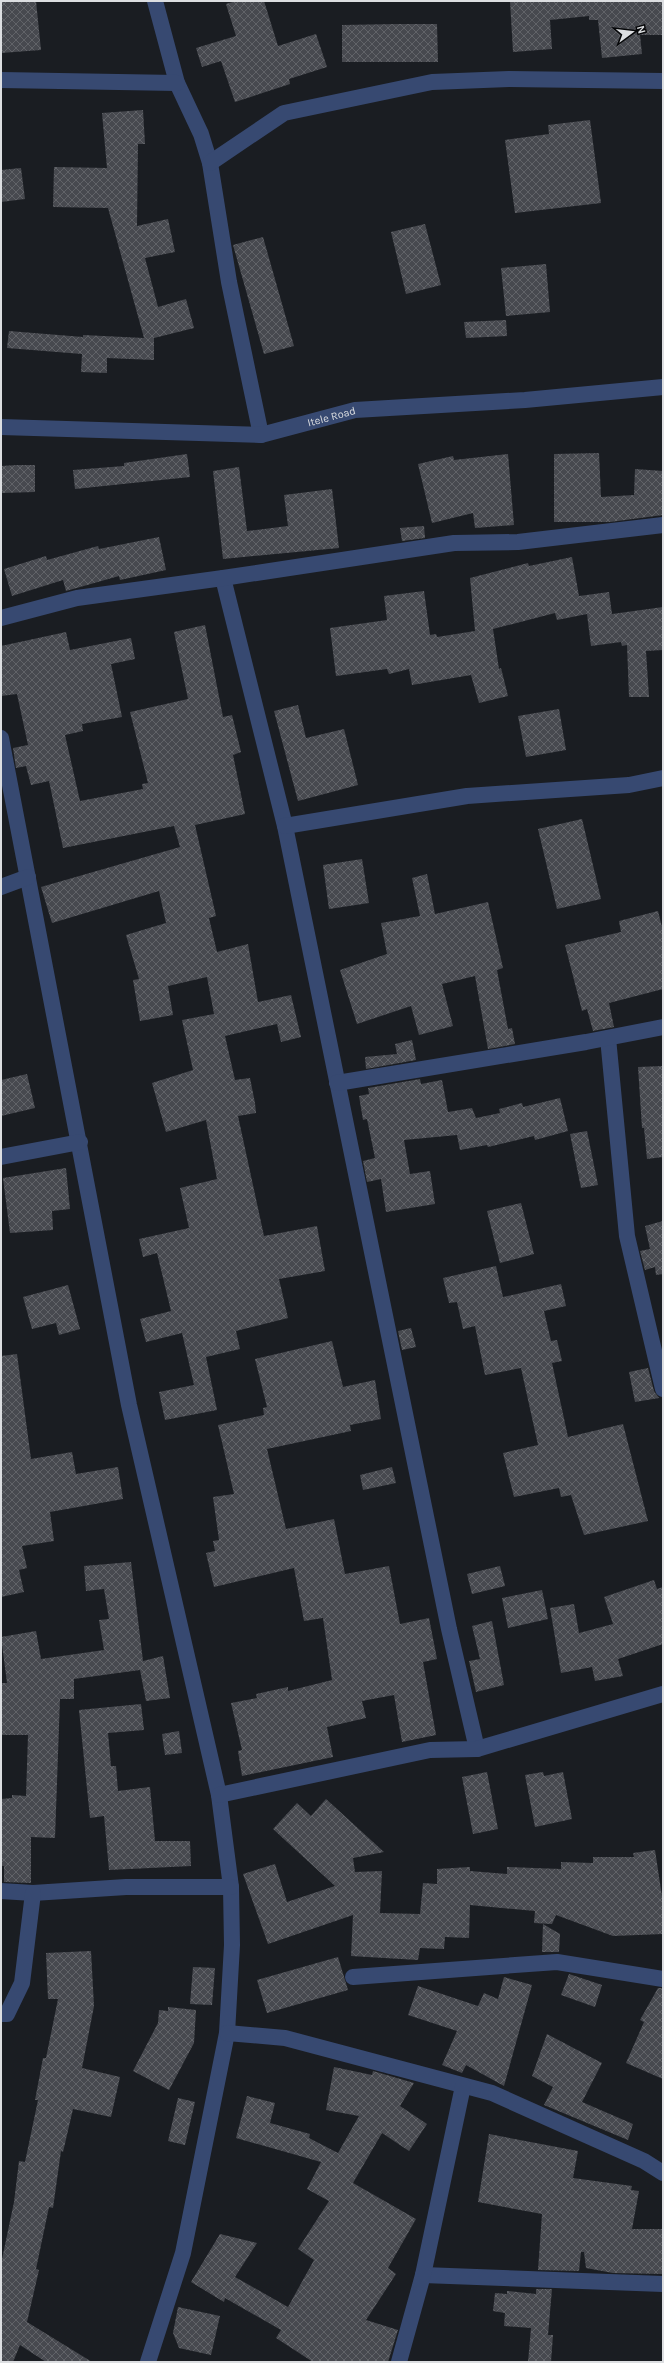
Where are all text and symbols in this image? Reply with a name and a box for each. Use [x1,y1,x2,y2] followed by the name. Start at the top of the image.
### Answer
[612,12,652,52] north arrow
[634,24,648,35] text: N
[306,404,357,429] street label: Itele Road

